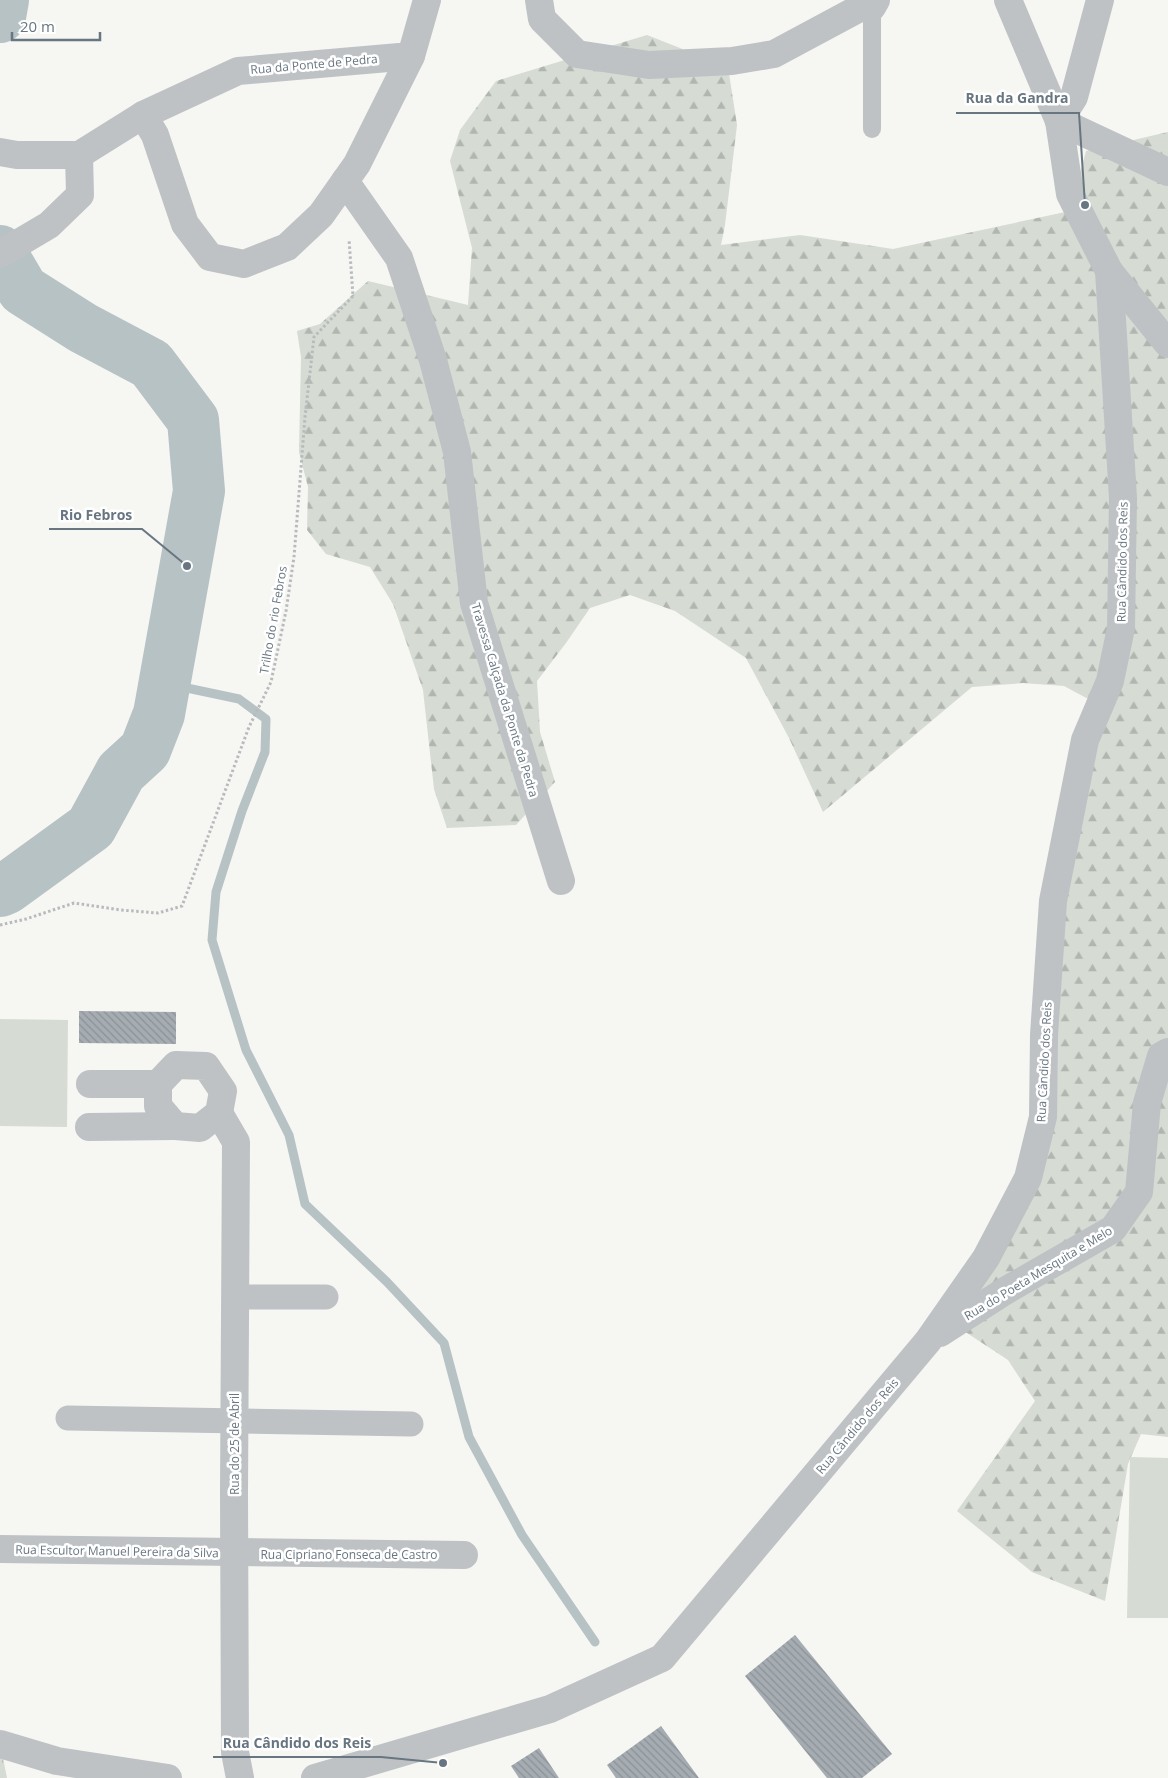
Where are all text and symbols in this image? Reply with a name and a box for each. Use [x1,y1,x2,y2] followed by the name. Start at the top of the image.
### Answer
[12,10,100,42] scale bar
[20,16,55,36] text: 20 m
[250,50,378,78] street label: Rua da Ponte de Pedra
[956,84,1079,113] callout: Rua da Gandra
[966,88,1068,107] text: Rua da Gandra
[49,500,142,529] callout: Rio Febros
[1112,501,1132,622] street label: Rua Cândido dos Reis
[60,505,132,524] text: Rio Febros
[255,564,291,675] street label: Trilho do rio Febros
[467,601,543,799] street label: Travessa Calçada da Ponte da Pedra
[1032,1001,1056,1123] street label: Rua Cândido dos Reis
[961,1222,1115,1324] street label: Rua do Poeta Mesquita e Melo
[812,1374,902,1478] street label: Rua Cândido dos Reis
[226,1393,243,1495] street label: Rua do 25 de Abril
[15,1541,219,1561] street label: Rua Escultor Manuel Pereira da Silva
[260,1546,438,1563] street label: Rua Cipriano Fonseca de Castro
[213,1728,381,1757] callout: Rua Cândido dos Reis
[223,1733,371,1752] text: Rua Cândido dos Reis

